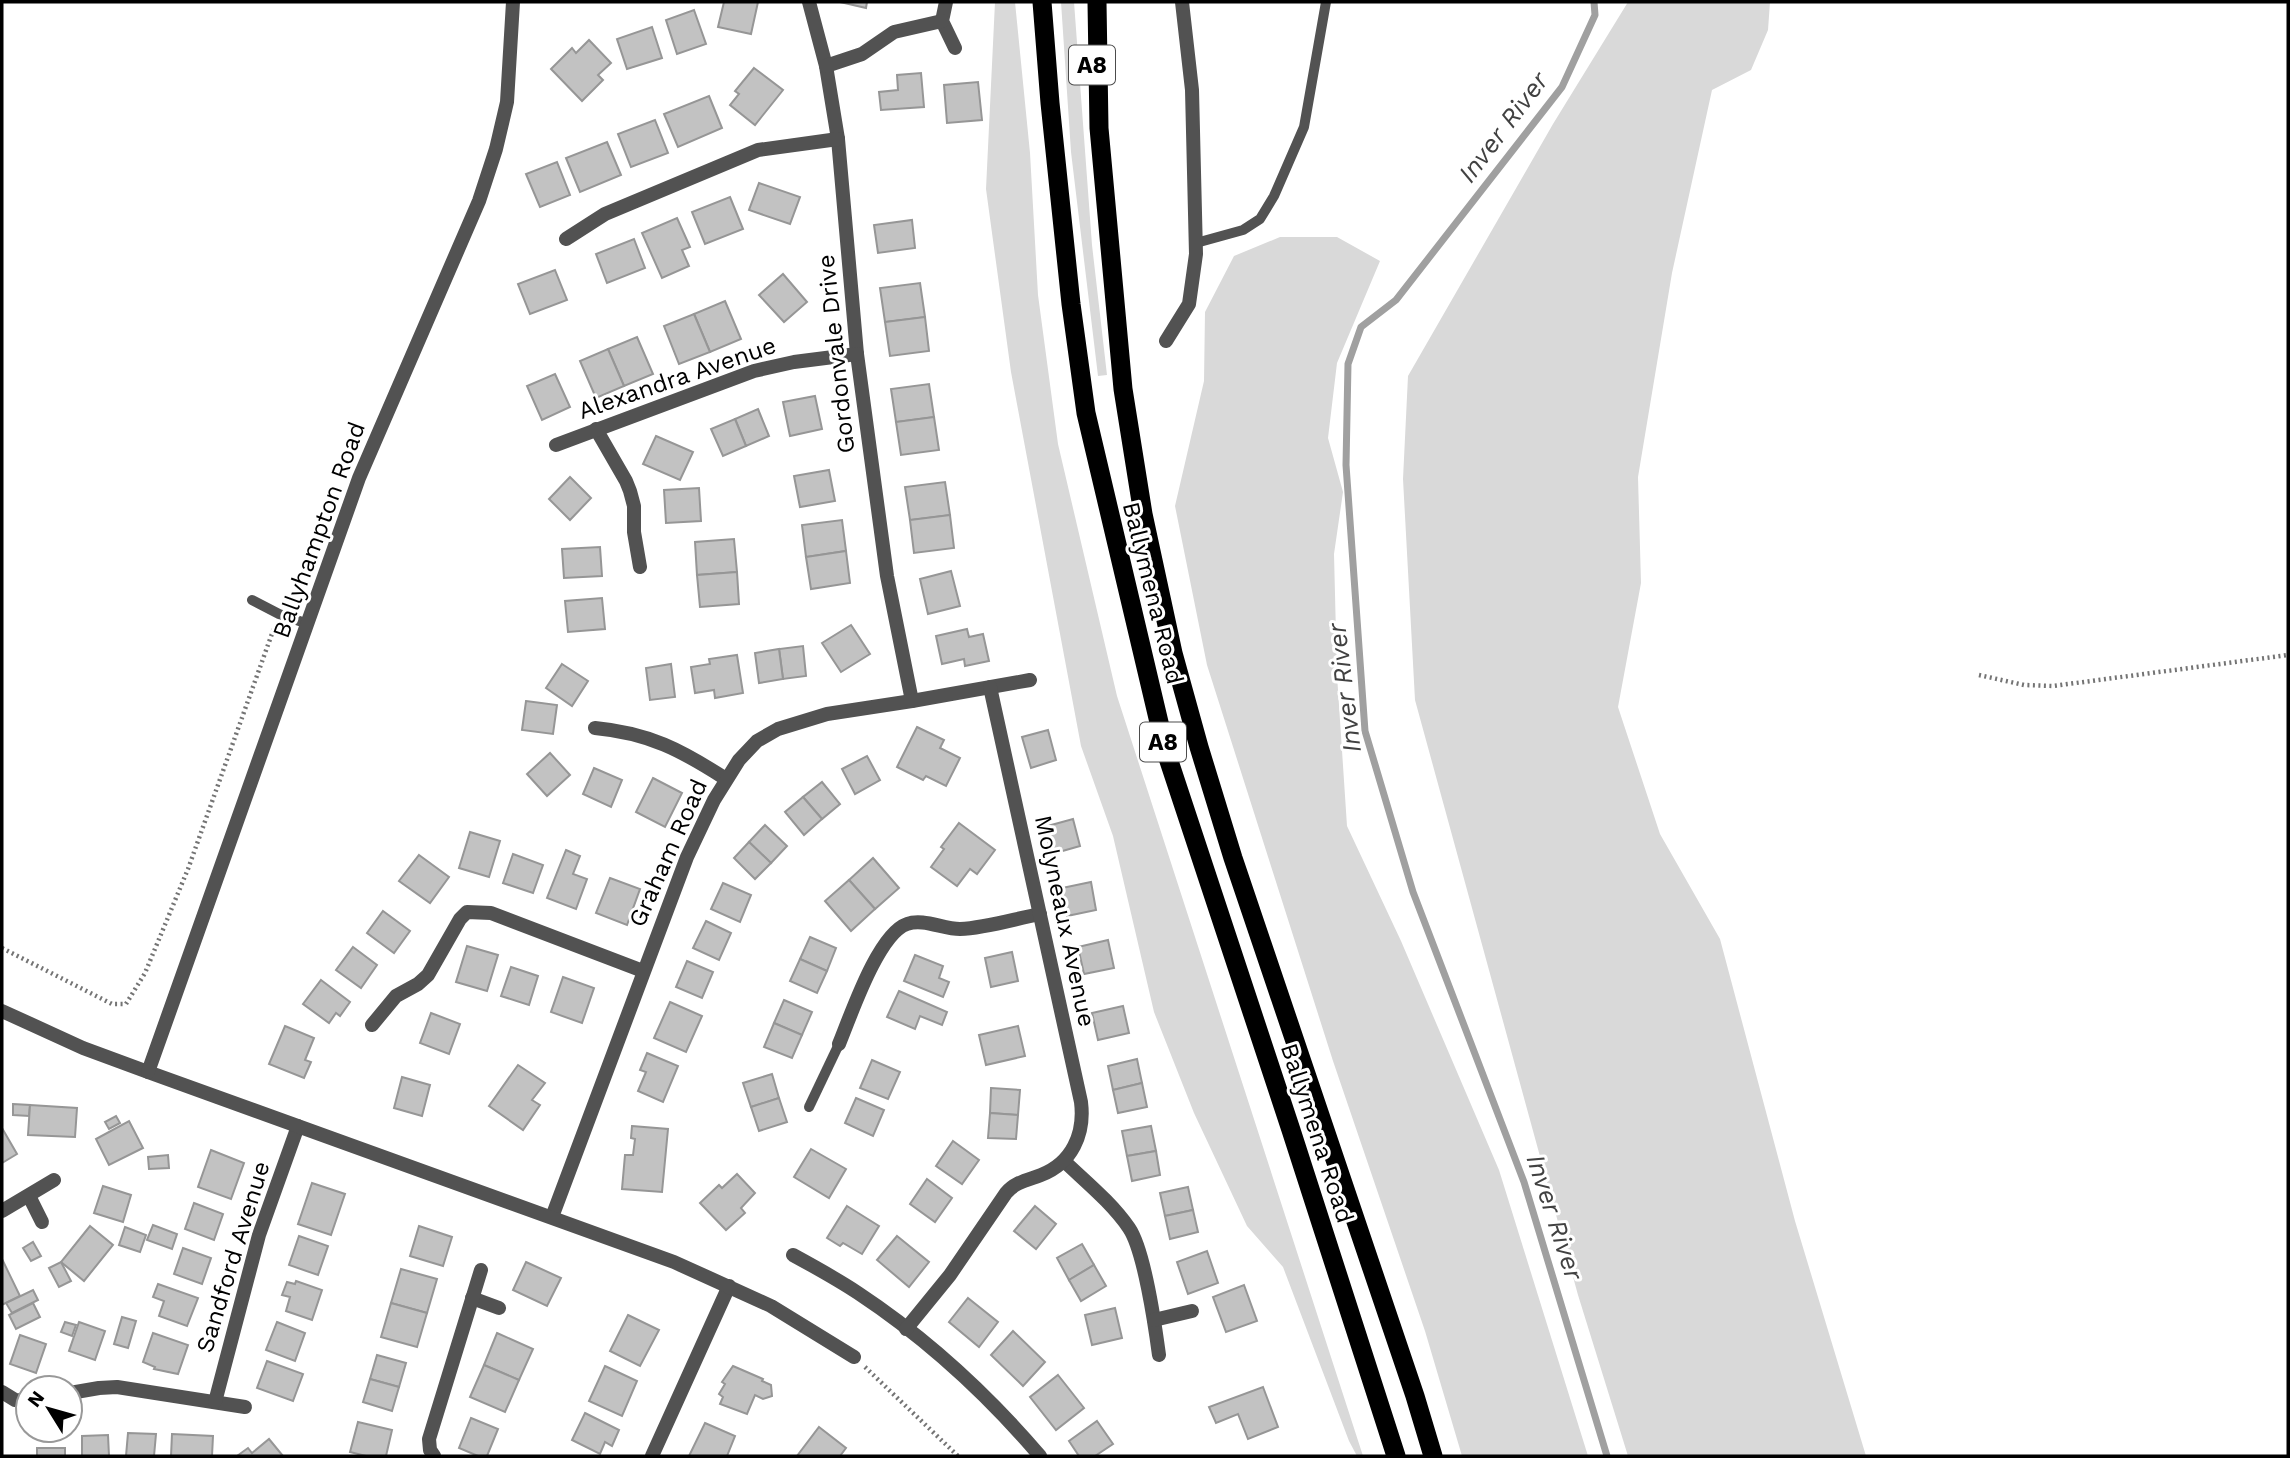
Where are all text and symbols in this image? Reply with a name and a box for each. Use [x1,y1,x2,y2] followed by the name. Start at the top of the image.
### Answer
[1069,46,1115,85] road number: A8
[1452,65,1555,188] water label: Inver River
[812,253,860,455] street label: Gordonvale Drive
[574,331,780,425] street label: Alexandra Avenue
[267,418,371,642] street label: Ballyhampton Road
[1117,499,1189,687] street label: Ballymena Road
[1321,621,1367,755] water label: Inver River
[1140,722,1186,762] road number: A8
[623,775,713,931] street label: Graham Road
[1029,813,1101,1029] street label: Molyneaux Avenue
[1275,1040,1359,1226] street label: Ballymena Road
[1521,1150,1590,1285] water label: Inver River
[191,1158,275,1356] street label: Sandford Avenue
[14,1374,84,1444] north arrow
[22,1387,49,1412] text: N

